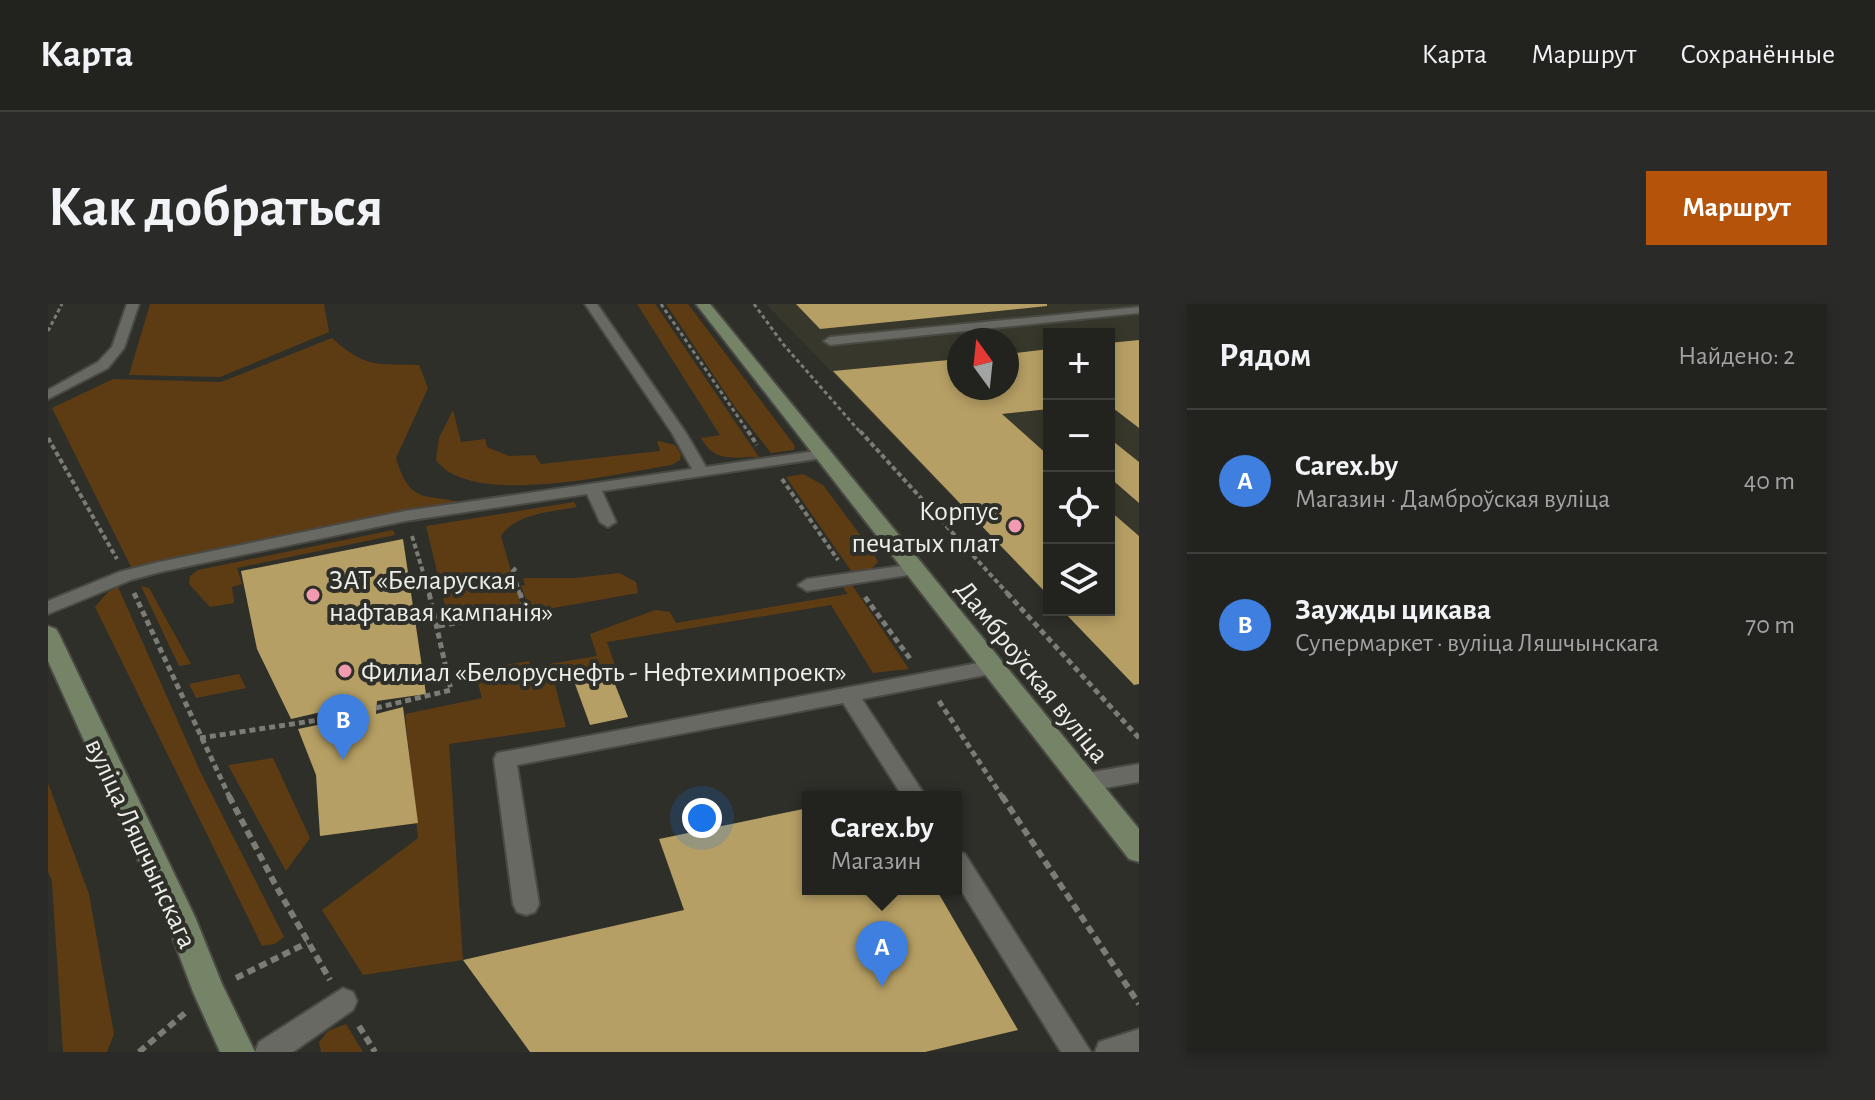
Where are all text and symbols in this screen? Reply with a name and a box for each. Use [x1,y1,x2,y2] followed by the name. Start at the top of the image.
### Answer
[40,36,133,74] text: Карта
[1421,41,1487,69] text: Карта
[1531,41,1636,69] text: Маршрут
[1680,41,1835,69] text: Сохранённые
[1646,171,1827,245] button: Маршрут
[48,180,383,236] text: Как добраться
[947,328,1019,400] north arrow
[1043,328,1115,616] map controls
[1043,328,1115,400] button: +
[1219,339,1311,373] text: Рядом
[1678,343,1795,369] text: Найдено: 2
[1043,400,1115,472] button: −
[1295,451,1398,481] text: Carex.by
[1237,468,1253,494] text: A
[1744,468,1795,494] text: 40 m
[1043,472,1115,544] button: locate
[1295,486,1610,512] text: Магазин · Дамброўская вуліца
[852,498,1000,558] place label: Корпус печатых плат
[1006,517,1024,535] marker: Корпус печатых плат
[1043,544,1115,616] button: layers
[329,567,553,627] place label: ЗАТ «Беларуская нафтавая кампанія»
[950,576,1113,769] street label: Дамброўская вуліца
[304,586,322,604] marker: ЗАТ «Беларуская нафтавая кампанія»
[1295,595,1491,625] text: Заужды цикава
[1237,612,1253,638] text: B
[1745,612,1795,638] text: 70 m
[1295,630,1659,656] text: Супермаркет · вуліца Ляшчынскага
[361,659,847,687] place label: Филиал «Белоруснефть - Нефтехимпроект»
[336,662,354,680] marker: Филиал «Белоруснефть - Нефтехимпроект»
[317,694,369,760] pin: B
[79,735,201,953] street label: вуліца Ляшчынскага
[802,791,962,895] popup
[682,798,722,838] your location
[830,813,934,843] text: Carex.by
[830,848,921,874] text: Магазин
[856,921,908,987] pin: A

